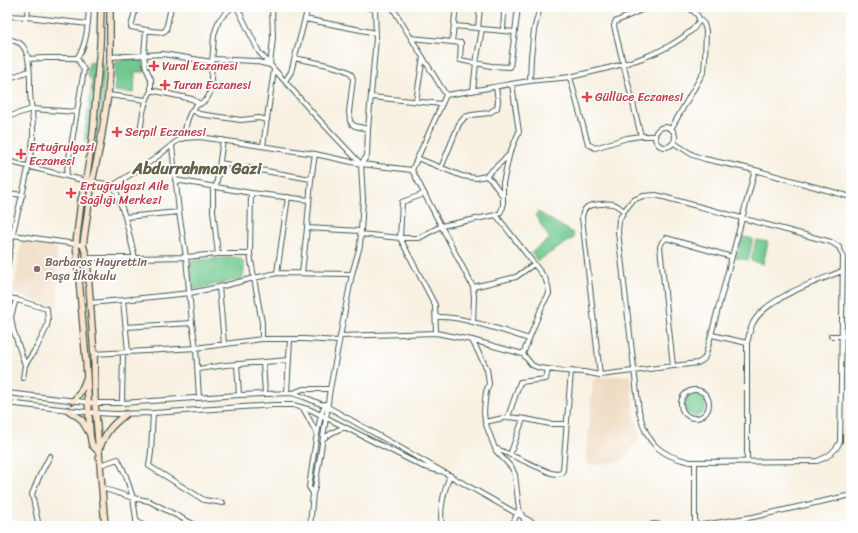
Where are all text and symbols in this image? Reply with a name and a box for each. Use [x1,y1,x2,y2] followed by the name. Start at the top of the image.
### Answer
[162,55,238,77] place label: Vural Eczanesi
[149,61,159,71] marker: Vural Eczanesi
[173,74,251,96] place label: Turan Eczanesi
[160,80,170,90] marker: Turan Eczanesi
[595,86,684,108] place label: Güllüce Eczanesi
[582,92,592,102] marker: Güllüce Eczanesi
[125,121,206,143] place label: Serpil Eczanesi
[112,127,122,137] marker: Serpil Eczanesi
[29,136,95,172] place label: Ertuğrulgazi Eczanesi
[16,149,26,159] marker: Ertuğrulgazi Eczanesi
[132,154,263,183] district label: Abdurrahman Gazi
[80,175,169,211] place label: Ertuğrulgazi Aile Sağlığı Merkezi
[65,187,77,199] marker: Ertuğrulgazi Aile Sağlığı Merkezi
[45,251,148,287] place label: Barbaros Hayrettin Paşa İlkokulu
[32,264,42,274] marker: Barbaros Hayrettin Paşa İlkokulu

